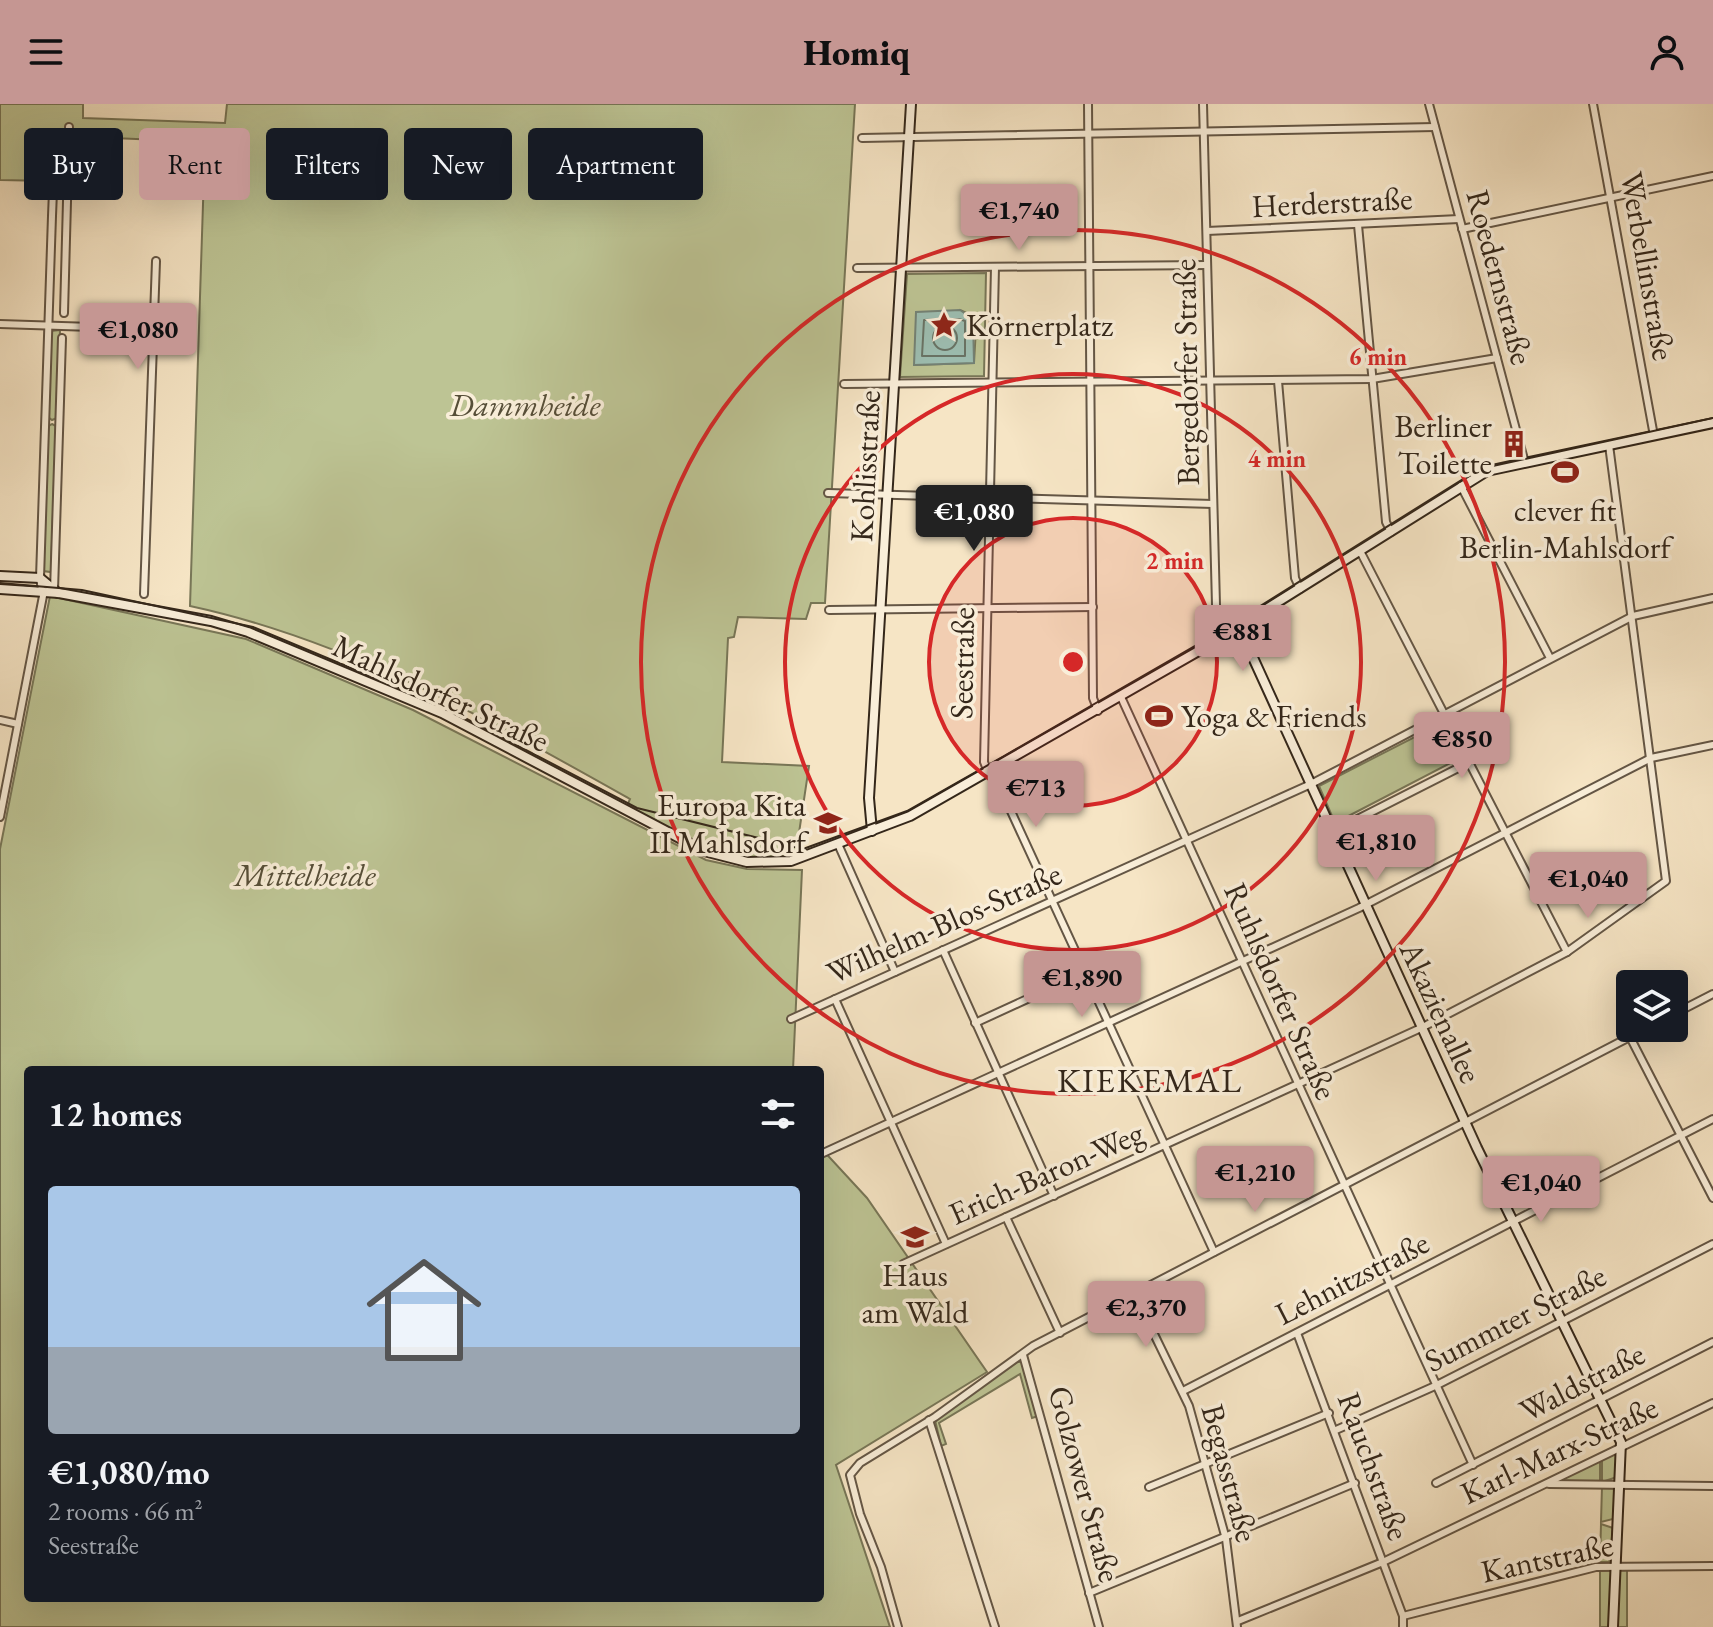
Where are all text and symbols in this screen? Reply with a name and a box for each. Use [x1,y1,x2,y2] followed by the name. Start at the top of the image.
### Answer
[803,29,910,76] text: Homiq
[24,30,68,74] icon: menu
[1645,30,1689,74] icon: person
[24,128,123,200] chip: Buy
[139,128,250,200] chip: Rent
[266,128,388,200] chip: Filters
[404,128,512,200] chip: New
[528,128,703,200] chip: Apartment
[1611,168,1685,364] street label: Werbellinstraße
[1251,177,1413,227] street label: Herderstraße
[954,184,1084,252] pin: €1,740
[1456,185,1544,369] street label: Roedernstraße
[979,193,1059,227] text: €1,740
[1163,258,1209,486] street label: Bergedorfer Straße
[73,303,203,371] pin: €1,080
[966,304,1113,346] place label: Körnerplatz
[929,310,959,340] place icon: Körnerplatz
[98,312,178,346] text: €1,080
[1349,341,1408,372] text: 6 min
[448,384,602,426] park label: Dammheide
[840,389,890,543] street label: Kohlisstraße
[1394,405,1492,484] place label: Berliner Toilette
[1499,429,1529,459] building icon: Berliner Toilette
[1248,443,1307,474] text: 4 min
[1550,457,1580,487] sports icon: clever fit Berlin-Mahlsdorf
[909,485,1039,553] pin: €1,080
[1459,489,1675,568] place label: clever fit Berlin-Mahlsdorf
[934,494,1014,528] text: €1,080
[1146,545,1205,576] text: 2 min
[1196,605,1290,673] pin: €881
[940,607,984,719] street label: Seestraße
[1213,614,1273,648] text: €881
[326,624,556,762] street label: Mahlsdorfer Straße
[1059,648,1087,676] centre of rings
[1181,695,1367,737] place label: Yoga & Friends
[1144,701,1174,731] sports icon: Yoga & Friends
[1415,712,1509,780] pin: €850
[1432,721,1492,755] text: €850
[989,761,1083,829] pin: €713
[1006,770,1066,804] text: €713
[649,784,810,863] place label: Europa Kita II Mahlsdorf
[813,808,843,838] school or university icon: Europa Kita II Mahlsdorf
[1311,815,1441,883] pin: €1,810
[1336,824,1416,858] text: €1,810
[820,852,1068,994] street label: Wilhelm-Blos-Straße
[1523,852,1653,920] pin: €1,040
[232,854,377,896] park label: Mittelheide
[1548,861,1628,895] text: €1,040
[1214,876,1348,1106] street label: Ruhlsdorfer Straße
[1390,934,1492,1089] street label: Akazienallee
[1017,951,1147,1019] pin: €1,890
[1042,960,1122,994] text: €1,890
[1616,970,1688,1042] map controls
[1616,970,1688,1042] button: layers
[1057,1058,1243,1102] district label: KIEKEMAL
[48,1092,182,1136] text: 12 homes
[756,1092,800,1136] icon: filters
[942,1111,1151,1235] street label: Erich-Baron-Weg
[1190,1146,1320,1214] pin: €1,210
[1215,1155,1295,1189] text: €1,210
[1476,1156,1606,1224] pin: €1,040
[1501,1165,1581,1199] text: €1,040
[1268,1221,1436,1335] street label: Lehnitzstraße
[900,1222,930,1252] school or university icon: Haus am Wald
[352,1238,496,1382] icon: home
[862,1254,969,1333] place label: Haus am Wald
[1417,1254,1613,1382] street label: Summter Straße
[1081,1281,1211,1349] pin: €2,370
[1106,1290,1186,1324] text: €2,370
[1512,1333,1652,1431] street label: Waldstraße
[1039,1381,1131,1587] street label: Golzower Straße
[1328,1386,1420,1546] street label: Rauchstraße
[1454,1386,1664,1514] street label: Karl-Marx-Straße
[1192,1400,1268,1546] street label: Begasstraße
[48,1450,210,1494] text: €1,080/mo
[48,1494,203,1528] text: 2 rooms · 66 m²
[1477,1524,1617,1592] street label: Kantstraße
[48,1528,139,1562] text: Seestraße

